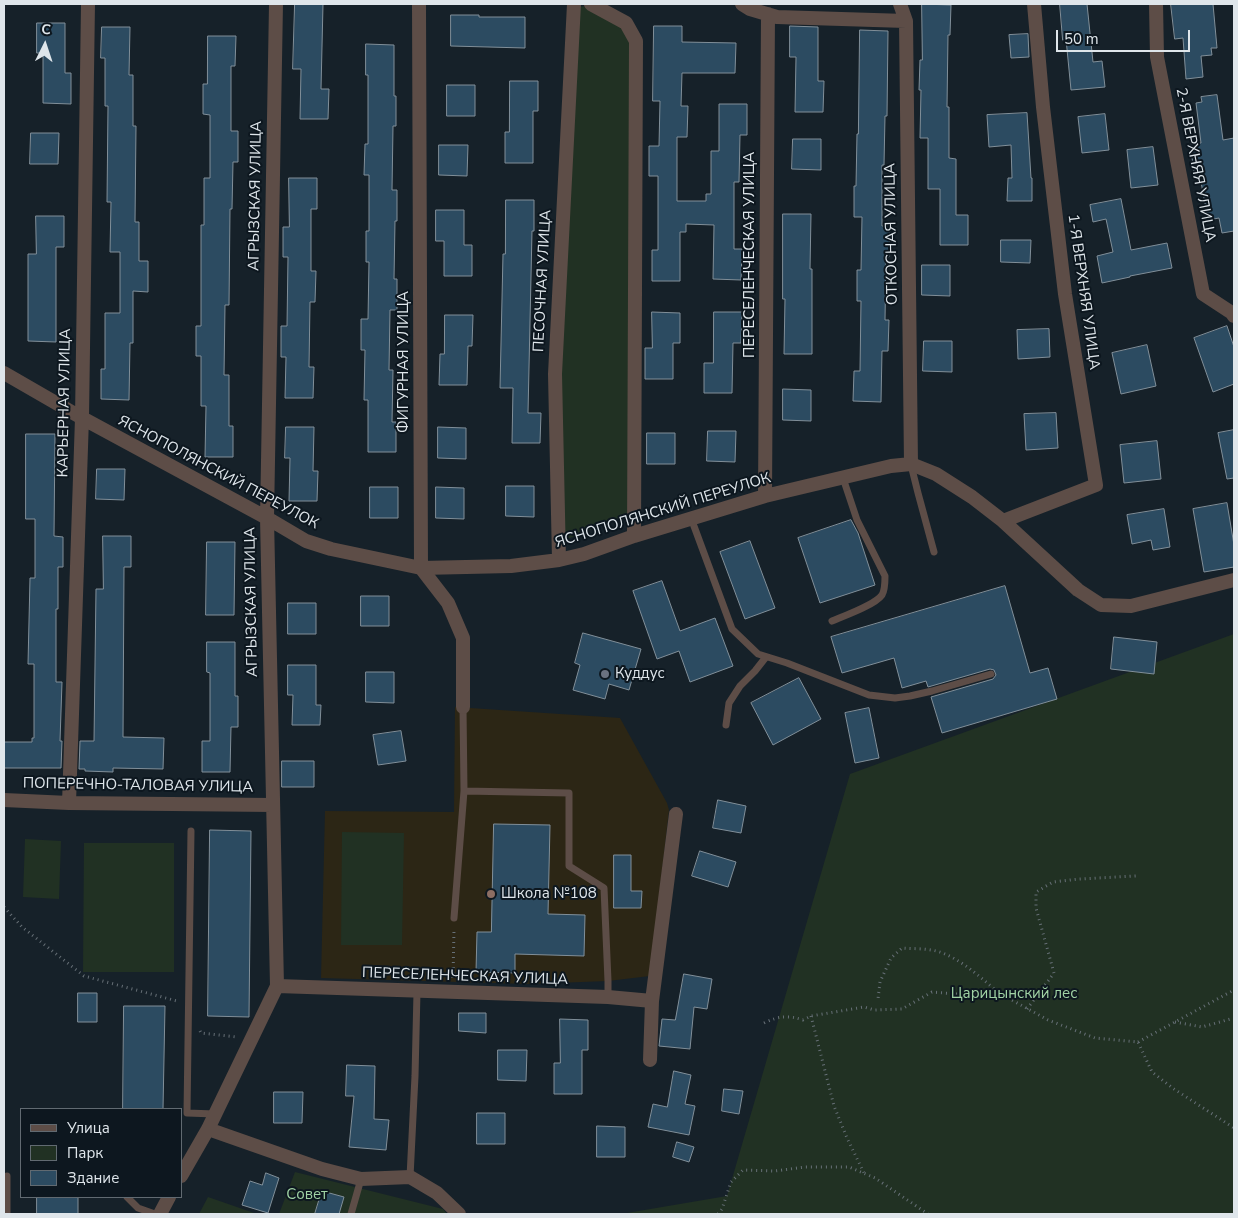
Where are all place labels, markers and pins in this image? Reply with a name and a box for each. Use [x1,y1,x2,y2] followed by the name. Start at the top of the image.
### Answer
[615,665,665,683] place label: Куддус
[599,668,611,680] marker: Куддус
[501,885,597,903] place label: Школа №108
[485,888,497,900] marker: Школа №108

